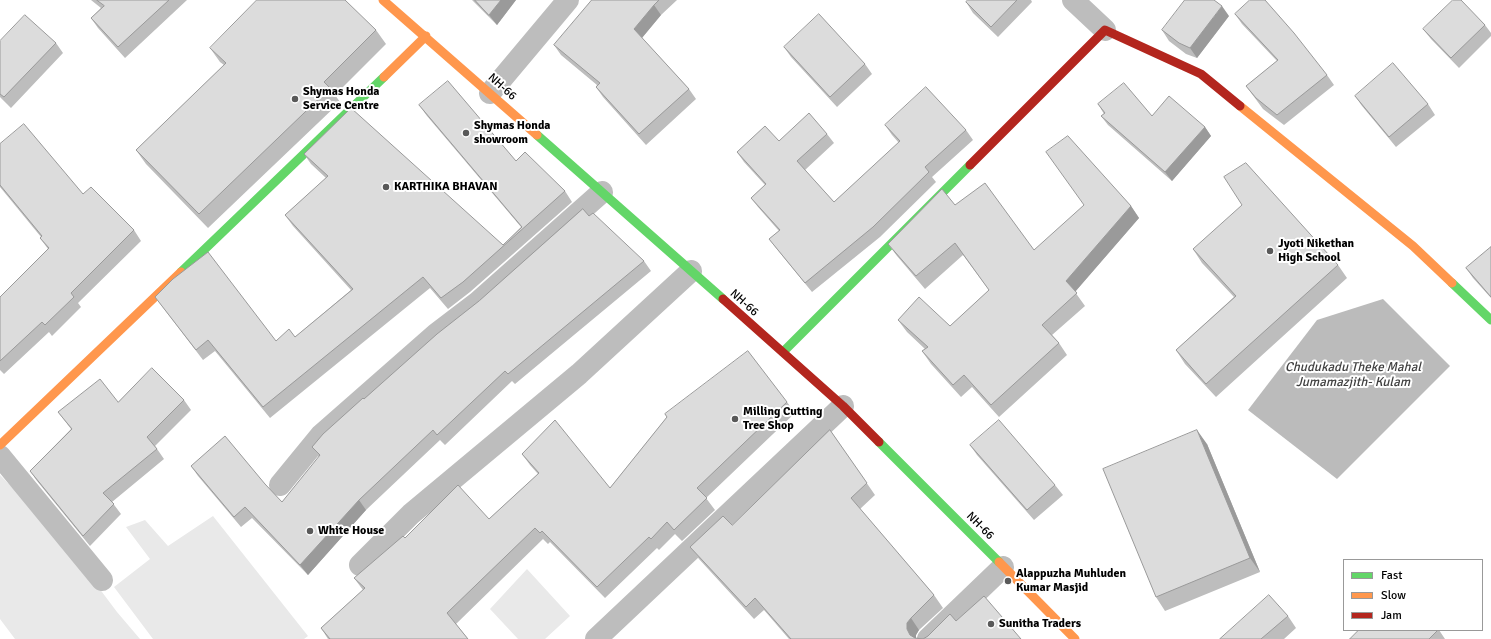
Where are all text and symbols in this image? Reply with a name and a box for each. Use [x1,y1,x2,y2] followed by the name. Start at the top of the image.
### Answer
[485,70,519,104] street label: NH-66
[303,85,380,113] place label: Shymas Honda Service Centre
[290,94,300,104] marker: Shymas Honda Service Centre
[474,119,551,147] place label: Shymas Honda showroom
[461,128,471,138] marker: Shymas Honda showroom
[394,180,498,194] place label: KARTHIKA BHAVAN
[381,182,391,192] marker: KARTHIKA BHAVAN
[1278,237,1354,265] place label: Jyoti Nikethan High School
[1265,246,1275,256] marker: Jyoti Nikethan High School
[727,286,761,320] street label: NH-66
[1285,360,1421,391] water label: Chudukadu Theke Mahal Jumamazjith- Kulam
[743,405,822,433] place label: Milling Cutting Tree Shop
[730,414,740,424] marker: Milling Cutting Tree Shop
[963,509,997,543] street label: NH-66
[318,524,384,538] place label: White House
[305,526,315,536] marker: White House
[1343,559,1483,631] legend
[1016,567,1126,595] place label: Alappuzha Muhluden Kumar Masjid
[1381,568,1402,583] text: Fast
[1003,576,1013,586] marker: Alappuzha Muhluden Kumar Masjid
[1381,588,1406,603] text: Slow
[1381,608,1402,623] text: Jam
[999,617,1081,631] place label: Sunitha Traders
[986,619,996,629] marker: Sunitha Traders

